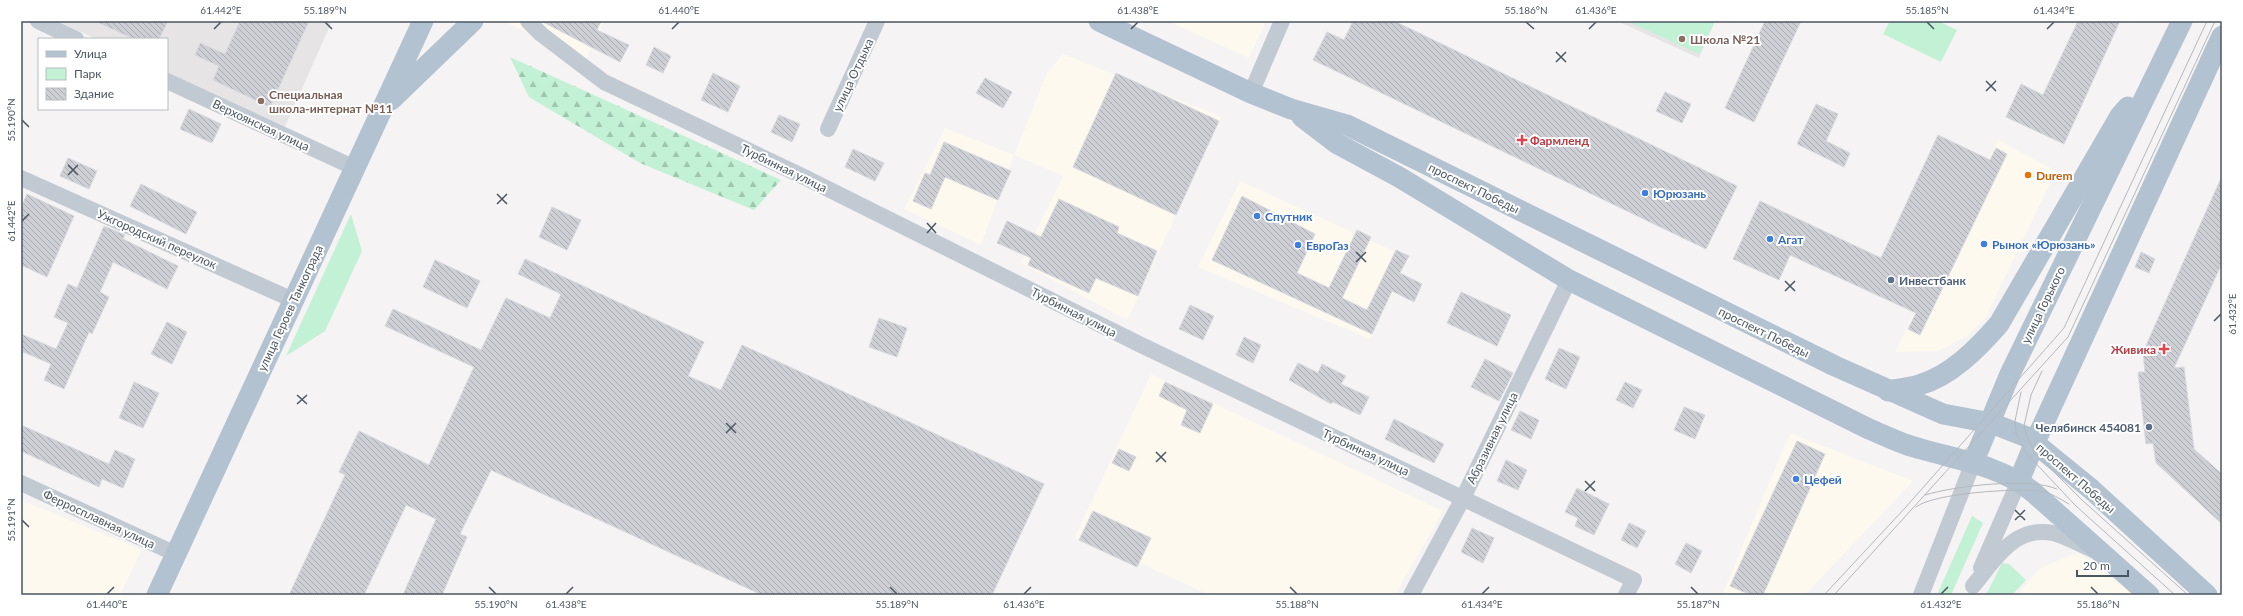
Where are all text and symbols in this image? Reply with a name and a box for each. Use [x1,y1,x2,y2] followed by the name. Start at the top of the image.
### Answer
[200,4,242,16] text: 61.442°E
[303,4,347,16] text: 55.189°N
[658,4,700,16] text: 61.440°E
[1117,4,1159,16] text: 61.438°E
[1504,4,1548,16] text: 55.186°N
[1575,4,1617,16] text: 61.436°E
[1905,4,1949,16] text: 55.185°N
[2033,4,2075,16] text: 61.434°E
[1690,32,1760,47] place label: Школа №21
[1677,34,1687,44] marker: Школа №21
[830,36,876,114] street label: улица Отдыха
[38,38,168,110] legend
[74,46,107,61] text: Улица
[74,66,102,81] text: Парк
[74,86,114,101] text: Здание
[269,87,393,116] place label: Специальная школа-интернат №11
[210,96,312,154] street label: Верхоянская улица
[256,96,266,106] marker: Специальная школа-интернат №11
[5,98,17,142] text: 55.190°N
[1530,133,1589,148] place label: Фармленд
[1517,135,1527,145] marker: Фармленд
[738,141,830,195] street label: Турбинная улица
[1426,159,1522,217] street label: проспект Победы
[2036,168,2073,183] place label: Durem
[2023,170,2033,180] marker: Durem
[1653,186,1706,201] place label: Юрюзань
[1640,188,1650,198] marker: Юрюзань
[5,200,17,242] text: 61.442°E
[95,206,220,272] street label: Ужгородский переулок
[1265,209,1313,224] place label: Спутник
[1252,211,1262,221] marker: Спутник
[1777,232,1804,247] place label: Агат
[1765,234,1775,244] marker: Агат
[1992,237,2096,252] place label: Рынок «Юрюзань»
[1306,238,1349,253] place label: ЕвроГаз
[1979,239,1989,249] marker: Рынок «Юрюзань»
[1293,240,1303,250] marker: ЕвроГаз
[254,242,326,374] street label: улица Героев Танкограда
[2018,264,2068,346] street label: улица Горького
[1899,273,1966,288] place label: Инвестбанк
[1886,275,1896,285] marker: Инвестбанк
[1029,284,1119,340] street label: Турбинная улица
[2226,293,2238,335] text: 61.432°E
[1716,303,1812,361] street label: проспект Победы
[2111,342,2156,357] place label: Живика
[2159,344,2169,354] marker: Живика
[1463,390,1521,486] street label: Абразивная улица
[2036,420,2141,435] place label: Челябинск 454081
[2144,422,2154,432] marker: Челябинск 454081
[1320,425,1412,479] street label: Турбинная улица
[2034,440,2118,516] street label: проспект Победы
[1804,472,1842,487] place label: Цефей
[1791,474,1801,484] marker: Цефей
[41,486,157,552] street label: Ферросплавная улица
[5,498,17,542] text: 55.191°N
[2077,552,2128,578] scale bar
[2083,558,2110,573] text: 20 m
[86,598,128,610] text: 61.440°E
[474,598,518,610] text: 55.190°N
[545,598,587,610] text: 61.438°E
[875,598,919,610] text: 55.189°N
[1003,598,1045,610] text: 61.436°E
[1275,598,1319,610] text: 55.188°N
[1461,598,1503,610] text: 61.434°E
[1676,598,1720,610] text: 55.187°N
[1920,598,1962,610] text: 61.432°E
[2076,598,2120,610] text: 55.186°N

